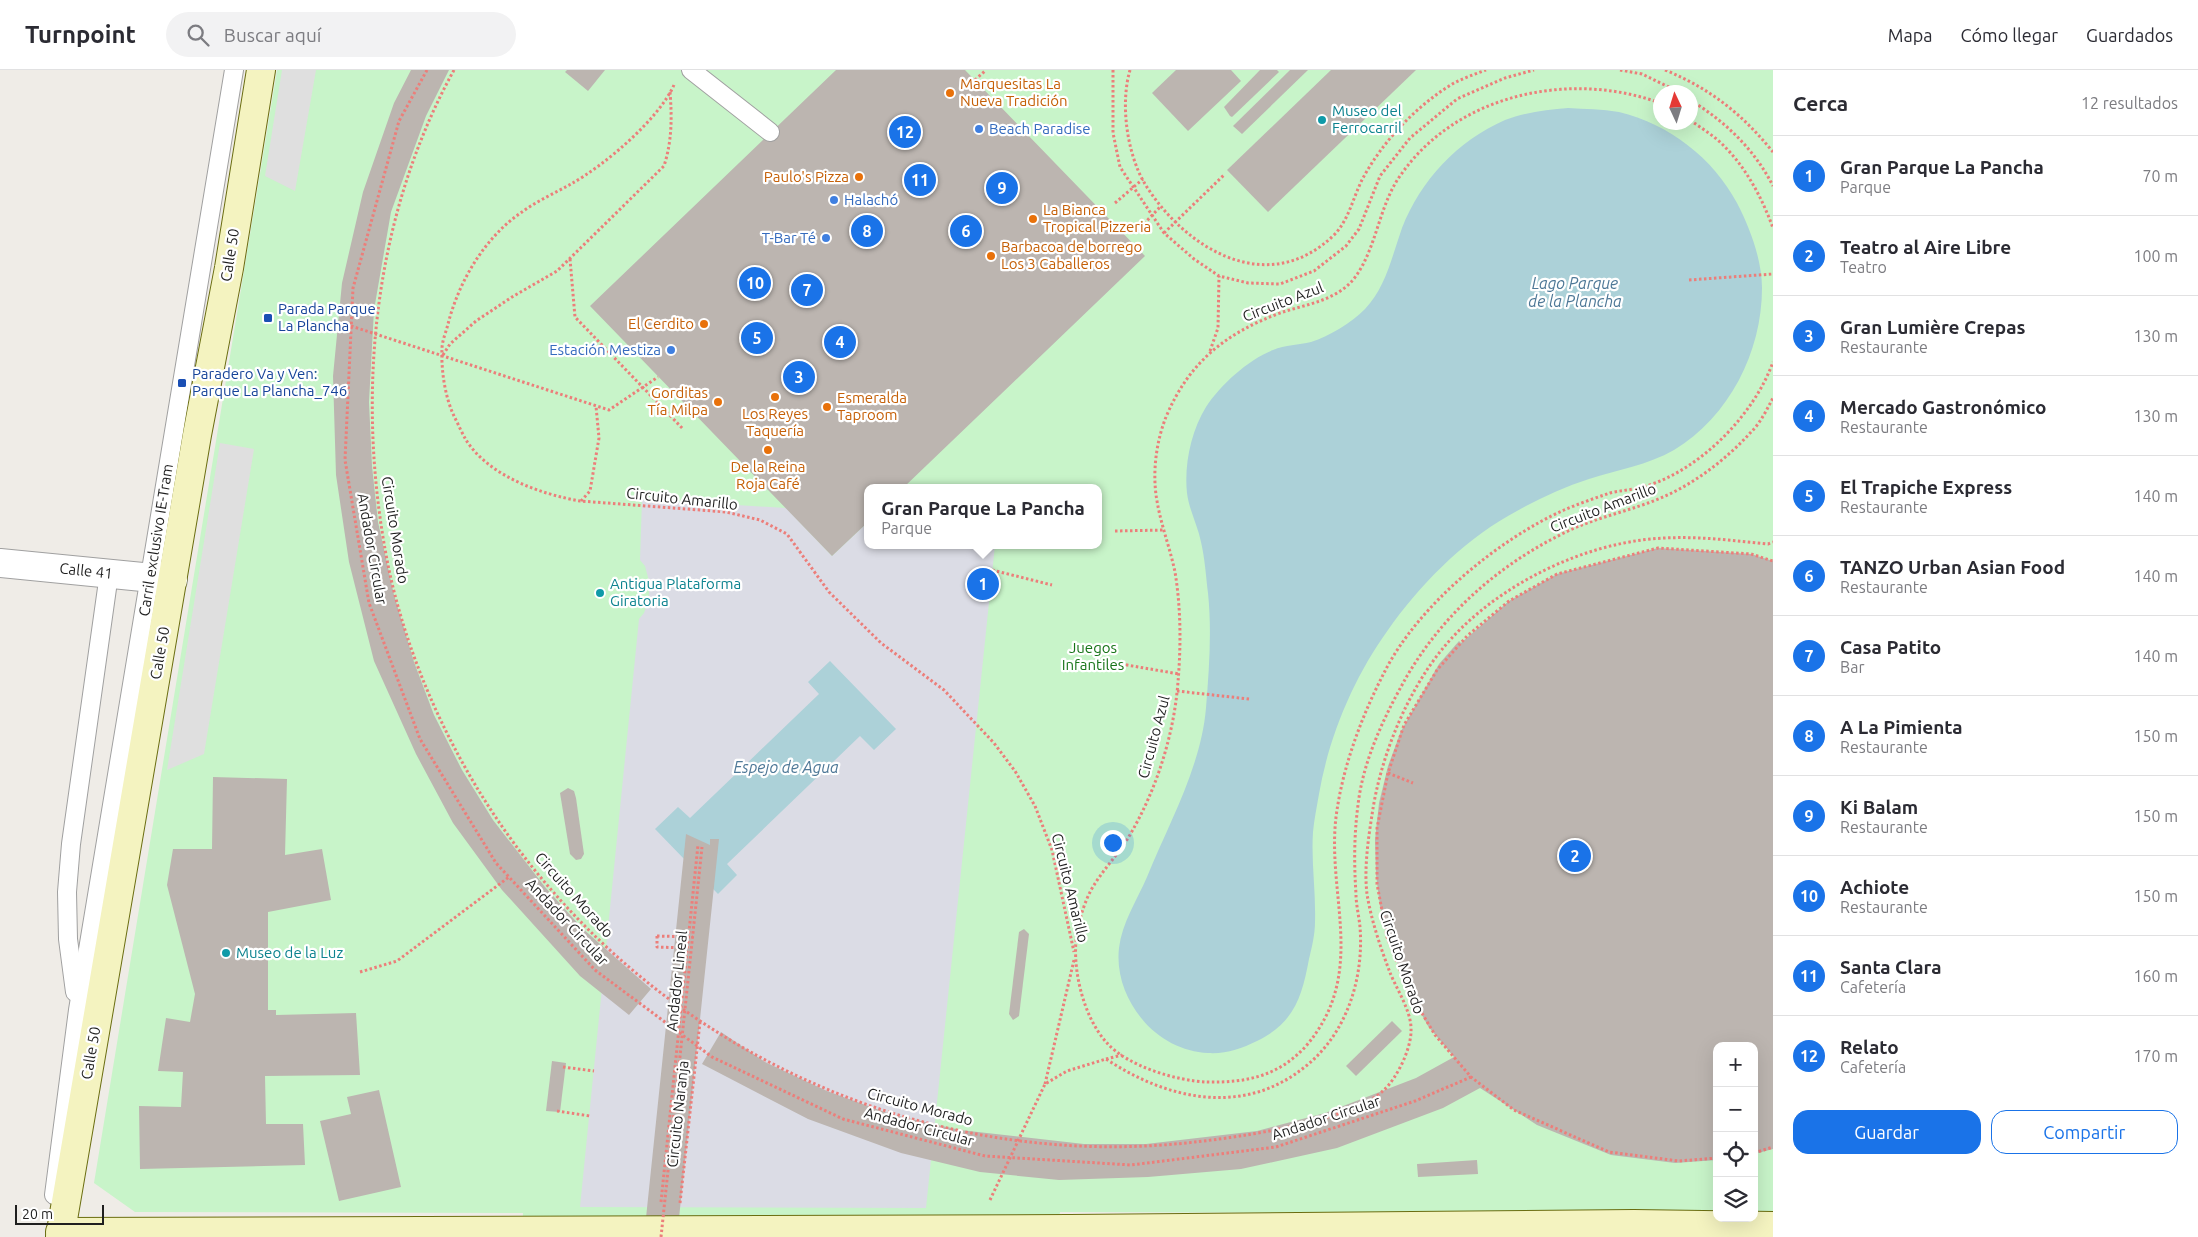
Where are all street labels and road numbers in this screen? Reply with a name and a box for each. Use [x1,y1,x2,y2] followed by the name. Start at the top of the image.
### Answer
[217,227,242,283] street label: Calle 50
[1240,278,1326,325] street label: Circuito Azul
[135,462,176,617] street label: Carril exclusivo IE-Tram
[379,475,412,585] street label: Circuito Morado
[1547,480,1658,536] street label: Circuito Amarillo
[625,484,739,513] street label: Circuito Amarillo
[354,492,391,606] street label: Andador Circular
[59,559,114,582] street label: Calle 41
[146,625,173,681] street label: Calle 50
[1134,693,1173,780] street label: Circuito Azul
[1049,831,1092,944] street label: Circuito Amarillo
[532,849,617,941] street label: Circuito Morado
[523,875,612,969] street label: Andador Circular
[1377,908,1428,1016] street label: Circuito Morado
[663,930,690,1032] street label: Andador Lineal
[77,1025,104,1081] street label: Calle 50
[663,1060,692,1168] street label: Circuito Naranja
[866,1084,975,1129] street label: Circuito Morado
[1270,1092,1382,1143] street label: Andador Circular
[862,1104,976,1149] street label: Andador Circular

